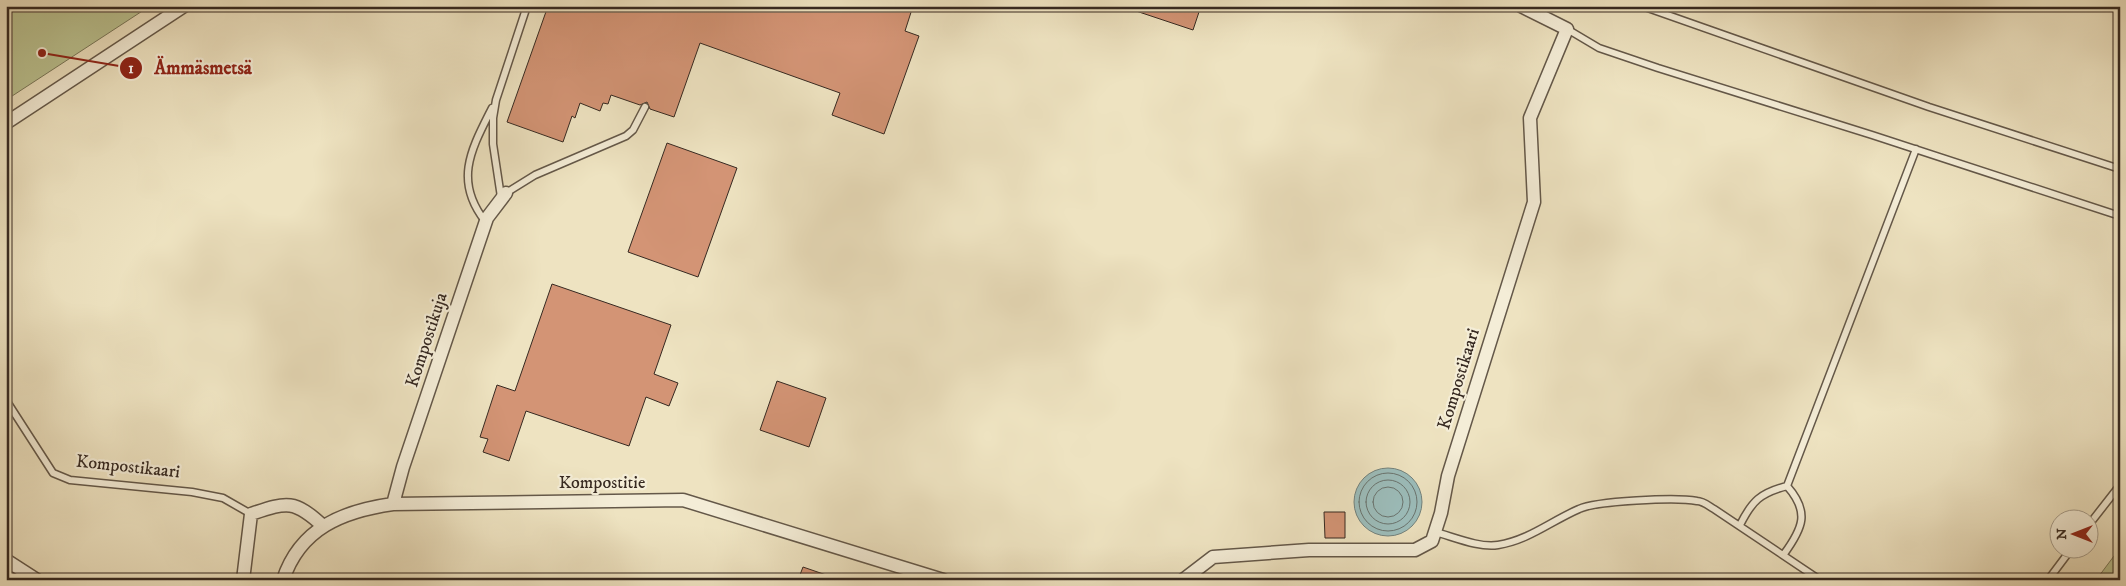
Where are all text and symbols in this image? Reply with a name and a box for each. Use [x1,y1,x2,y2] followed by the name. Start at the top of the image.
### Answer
[119,51,262,85] callout: Ämmäsmetsä
[153,55,253,80] text: Ämmäsmetsä
[128,59,134,78] text: 1
[401,289,453,390] street label: Kompostikuja
[1433,326,1485,432] street label: Kompostikaari
[75,451,181,483] street label: Kompostikaari
[559,472,645,494] street label: Kompostitie
[2048,508,2098,558] north arrow
[2053,528,2071,540] text: N

